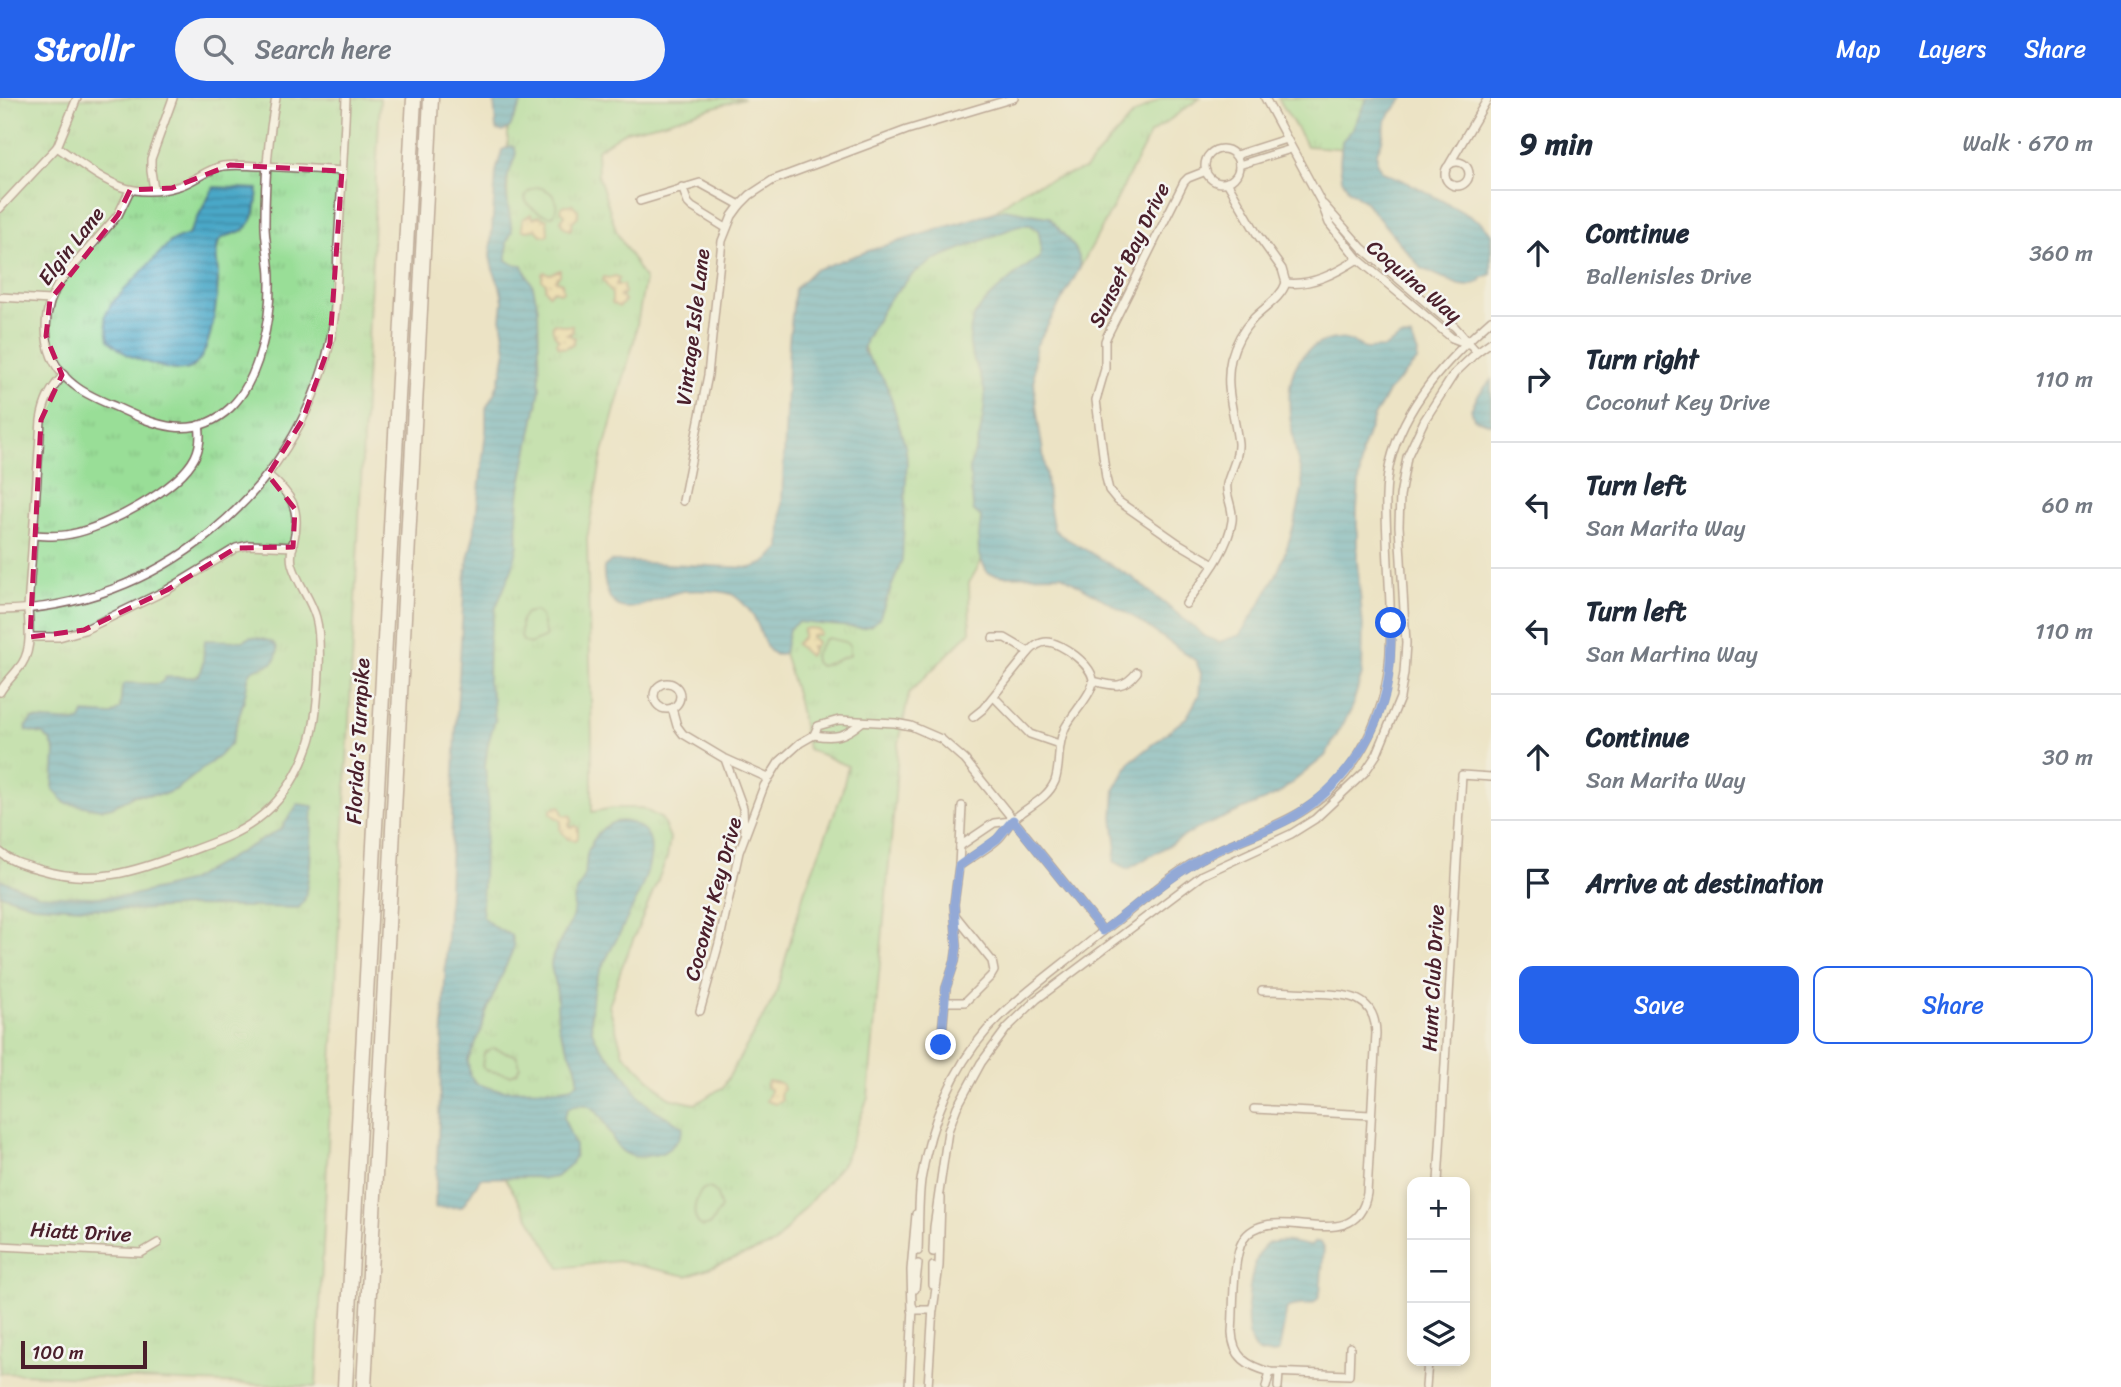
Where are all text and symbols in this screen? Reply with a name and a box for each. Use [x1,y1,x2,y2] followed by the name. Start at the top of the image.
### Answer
[175,18,665,81] search box
[35,20,133,78] text: Strollr
[255,26,392,72] text: Search here
[1836,28,1881,70] text: Map
[1919,28,1986,70] text: Layers
[2024,28,2086,70] text: Share
[199,30,237,68] icon: search
[1519,117,1593,171] text: 9 min
[1962,123,2093,164] text: Walk · 670 m
[1077,176,1181,334] street label: Sunset Bay Drive
[28,198,114,294] street label: Elgin Lane
[1586,210,1689,256] text: Continue
[1357,229,1471,333] street label: Coquina Way
[2029,233,2093,274] text: 360 m
[1519,234,1557,272] icon: ahead
[665,247,721,407] street label: Vintage Isle Lane
[1586,256,1752,297] text: Ballenisles Drive
[1586,336,1699,382] text: Turn right
[2035,359,2093,400] text: 110 m
[1519,360,1557,398] icon: right
[1586,382,1770,423] text: Coconut Key Drive
[1586,462,1686,508] text: Turn left
[2042,485,2093,526] text: 60 m
[1519,486,1557,524] icon: left
[1586,508,1745,549] text: San Marita Way
[1586,588,1686,634] text: Turn left
[1375,607,1406,638] route start
[2035,611,2093,652] text: 110 m
[1519,612,1557,650] icon: left
[1586,634,1758,675] text: San Martina Way
[335,657,381,825] street label: Florida's Turnpike
[1586,714,1689,760] text: Continue
[2042,737,2093,778] text: 30 m
[1519,738,1557,776] icon: ahead
[1586,760,1745,801] text: San Marita Way
[673,813,753,985] street label: Coconut Key Drive
[1586,860,1823,906] text: Arrive at destination
[1519,864,1557,902] icon: arrive
[1410,903,1456,1052] street label: Hunt Club Drive
[1519,966,1799,1044] button: Save
[1813,966,2093,1044] button: Share
[925,1029,956,1060] route end
[1407,1177,1470,1366] map controls
[1407,1177,1470,1240] button: +
[29,1210,133,1254] street label: Hiatt Drive
[1407,1240,1470,1303] button: −
[1407,1303,1470,1366] button: layers
[32,1336,84,1369] text: 100 m
[21,1338,147,1370] scale bar

